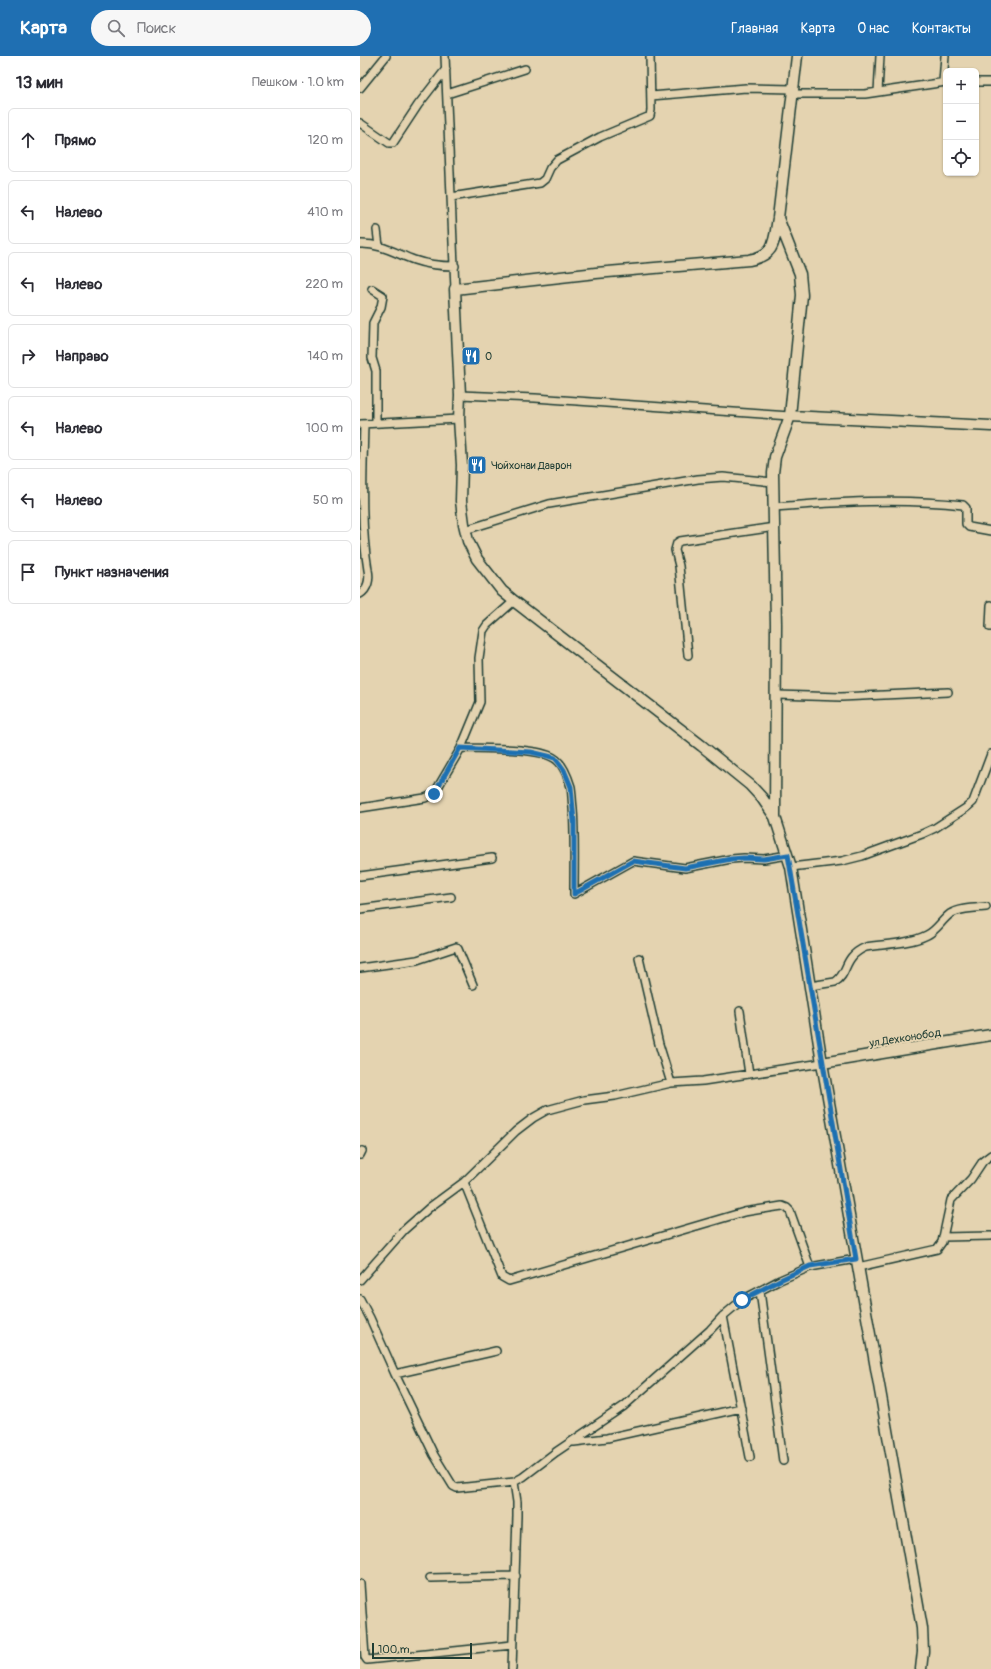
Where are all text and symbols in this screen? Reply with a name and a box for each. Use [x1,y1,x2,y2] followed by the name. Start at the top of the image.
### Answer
[91,10,371,46] search box
[20,16,67,40] text: Карта
[105,17,127,39] icon: search
[137,19,176,38] text: Поиск
[731,20,778,37] text: Главная
[800,20,835,37] text: Карта
[857,20,890,37] text: О нас
[912,20,971,37] text: Контакты
[943,68,979,176] map controls
[943,68,979,104] button: +
[16,72,63,93] text: 13 мин
[252,74,344,90] text: Пешком · 1.0 km
[943,104,979,140] button: −
[17,129,39,151] icon: ahead
[55,131,96,150] text: Прямо
[307,132,343,148] text: 120 m
[943,140,979,176] button: locate
[17,201,39,223] icon: left
[55,203,102,222] text: Налево
[307,204,343,220] text: 410 m
[17,273,39,295] icon: left
[55,275,102,294] text: Налево
[305,276,343,292] text: 220 m
[17,345,39,367] icon: right
[460,345,482,367] restaurant icon: O
[55,347,109,366] text: Направо
[307,348,343,364] text: 140 m
[485,350,492,363] place label: O
[17,417,39,439] icon: left
[55,419,102,438] text: Налево
[306,420,343,436] text: 100 m
[466,454,488,476] restaurant icon: Чойхонаи Даврон
[491,459,572,472] place label: Чойхонаи Даврон
[17,489,39,511] icon: left
[55,491,102,510] text: Налево
[313,492,343,508] text: 50 m
[17,561,39,583] icon: arrive
[55,563,169,582] text: Пункт назначения
[425,785,443,803] route end
[867,1026,942,1050] street label: ул.Дехконобод
[733,1291,751,1309] route start
[372,1641,472,1660] scale bar
[378,1643,409,1656] text: 100 m

